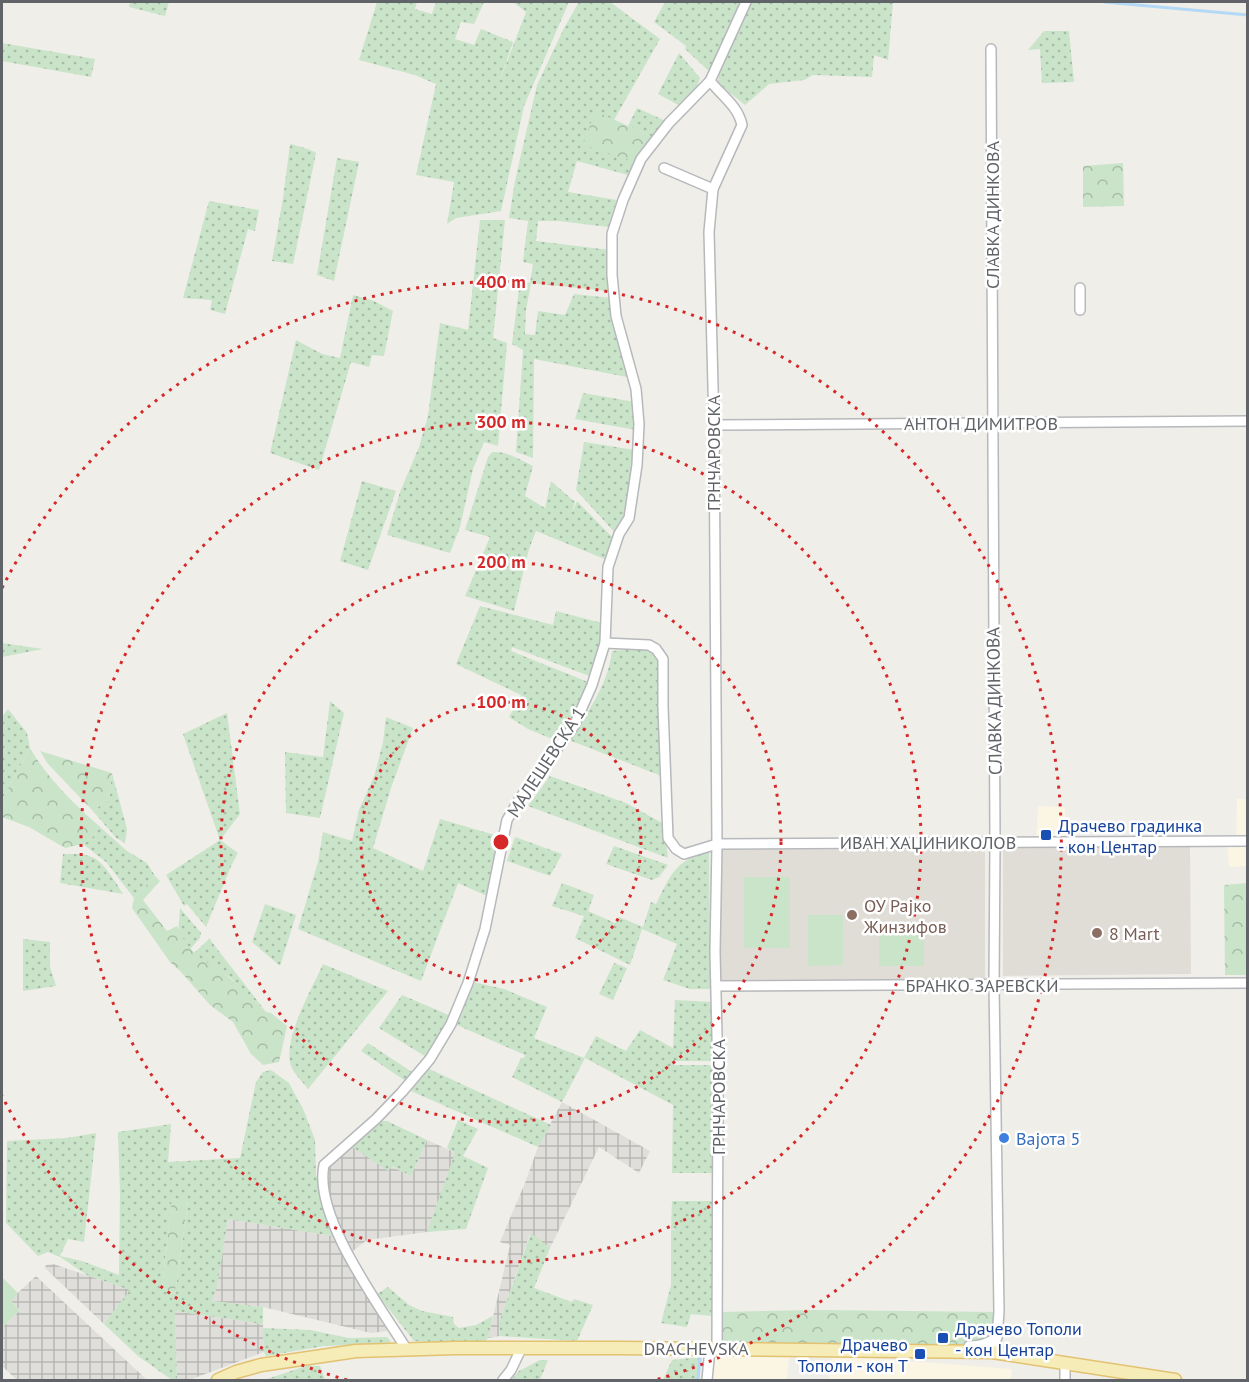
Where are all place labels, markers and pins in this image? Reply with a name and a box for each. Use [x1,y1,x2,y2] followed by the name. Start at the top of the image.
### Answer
[1058,814,1202,858] place label: Драчево градинка - кон Центар
[1039,828,1053,842] marker: Драчево градинка - кон Центар
[491,832,511,852] centre of rings
[863,894,947,938] place label: ОУ Рајко Жинзифов
[845,908,859,922] marker: ОУ Рајко Жинзифов
[1109,922,1160,945] place label: 8 Mart
[1090,926,1104,940] marker: 8 Mart
[1016,1127,1080,1150] place label: Вајота 5
[997,1131,1011,1145] marker: Вајота 5
[955,1317,1082,1361] place label: Драчево Тополи - кон Центар
[936,1331,950,1345] marker: Драчево Тополи - кон Центар
[797,1333,908,1377] place label: Драчево Тополи - кон Т
[913,1347,927,1361] marker: Драчево Тополи - кон Т

